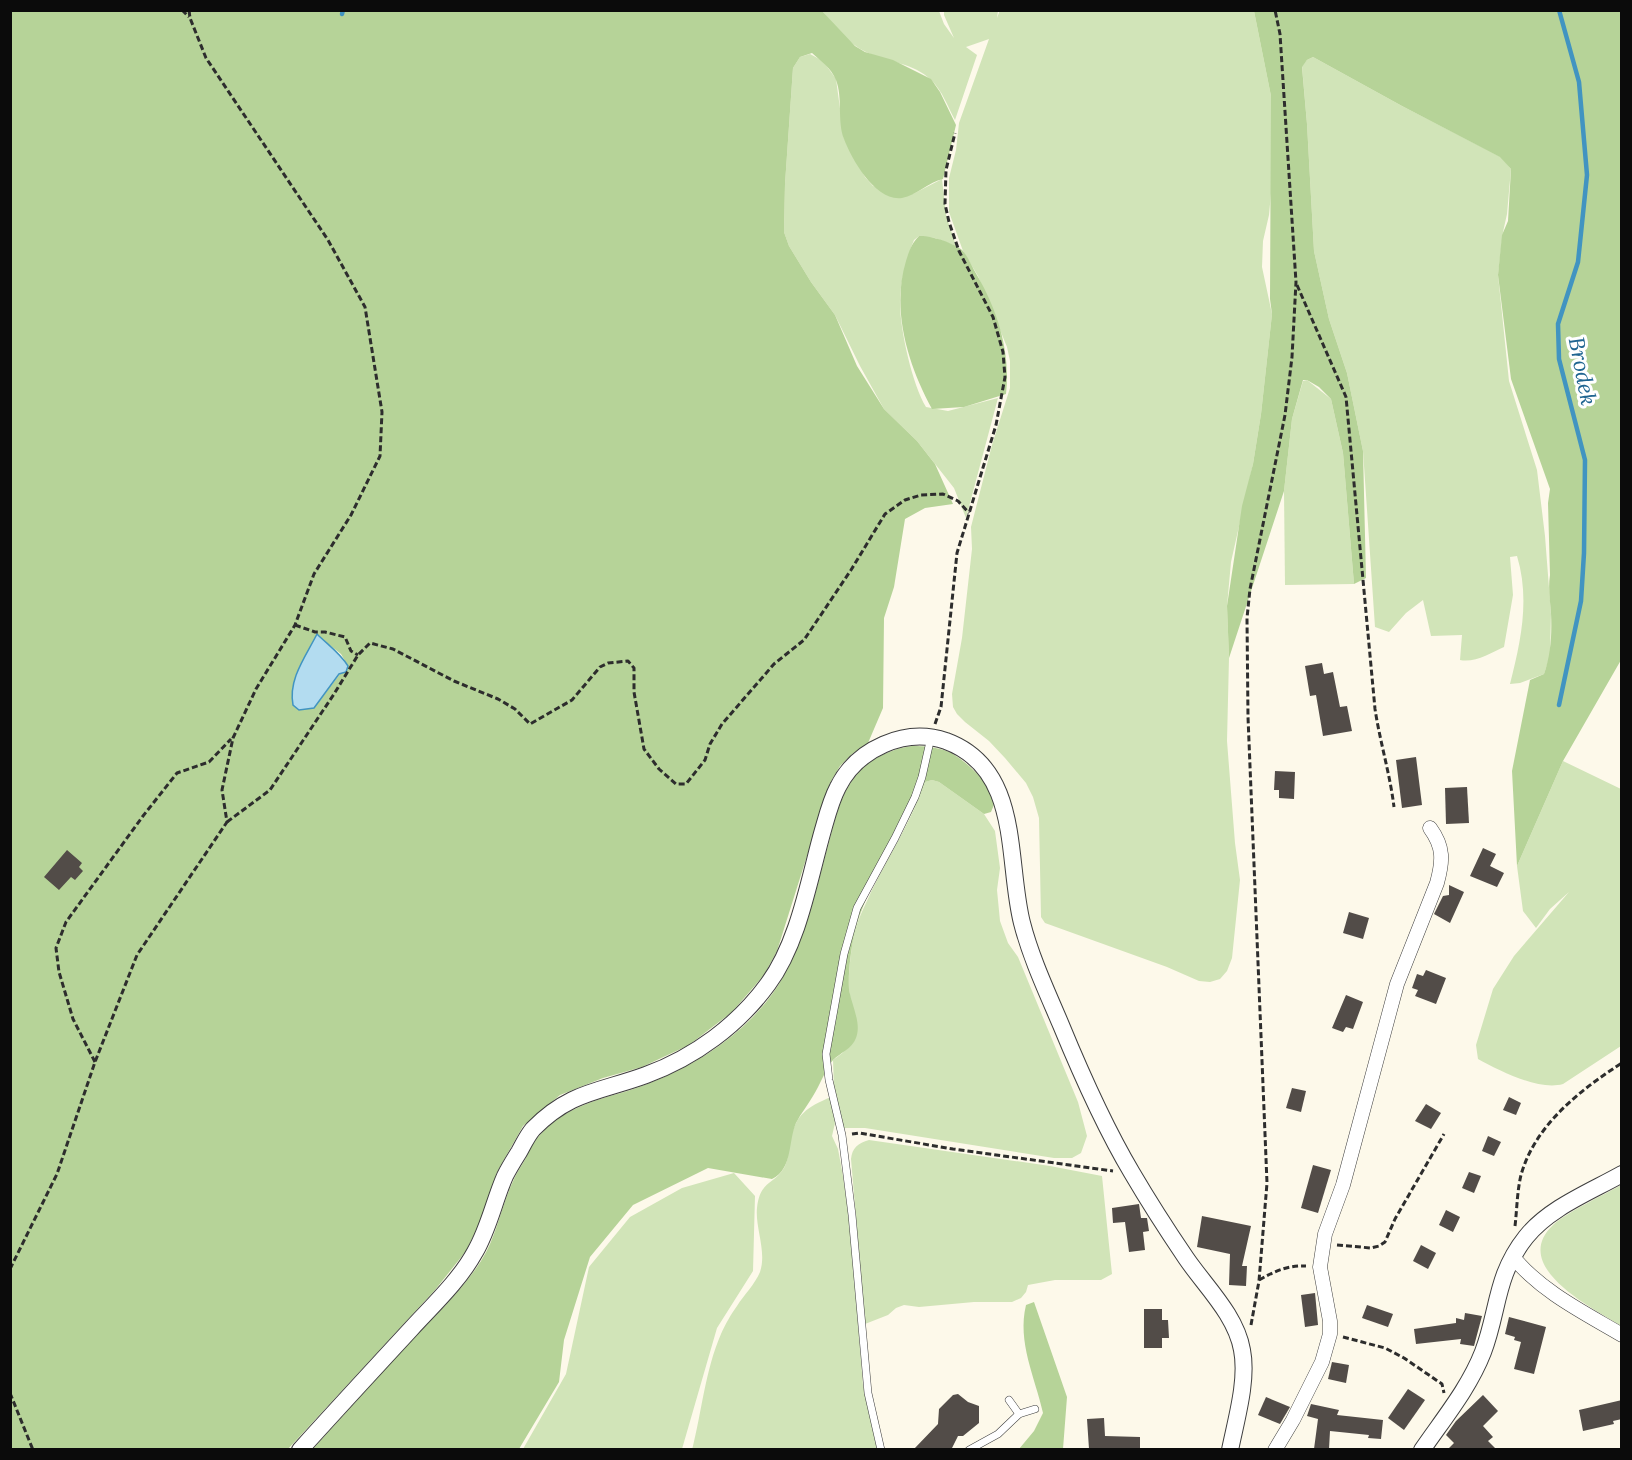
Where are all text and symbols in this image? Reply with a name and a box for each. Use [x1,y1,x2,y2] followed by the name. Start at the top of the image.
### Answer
[1563,334,1603,408] water label: Brodek

